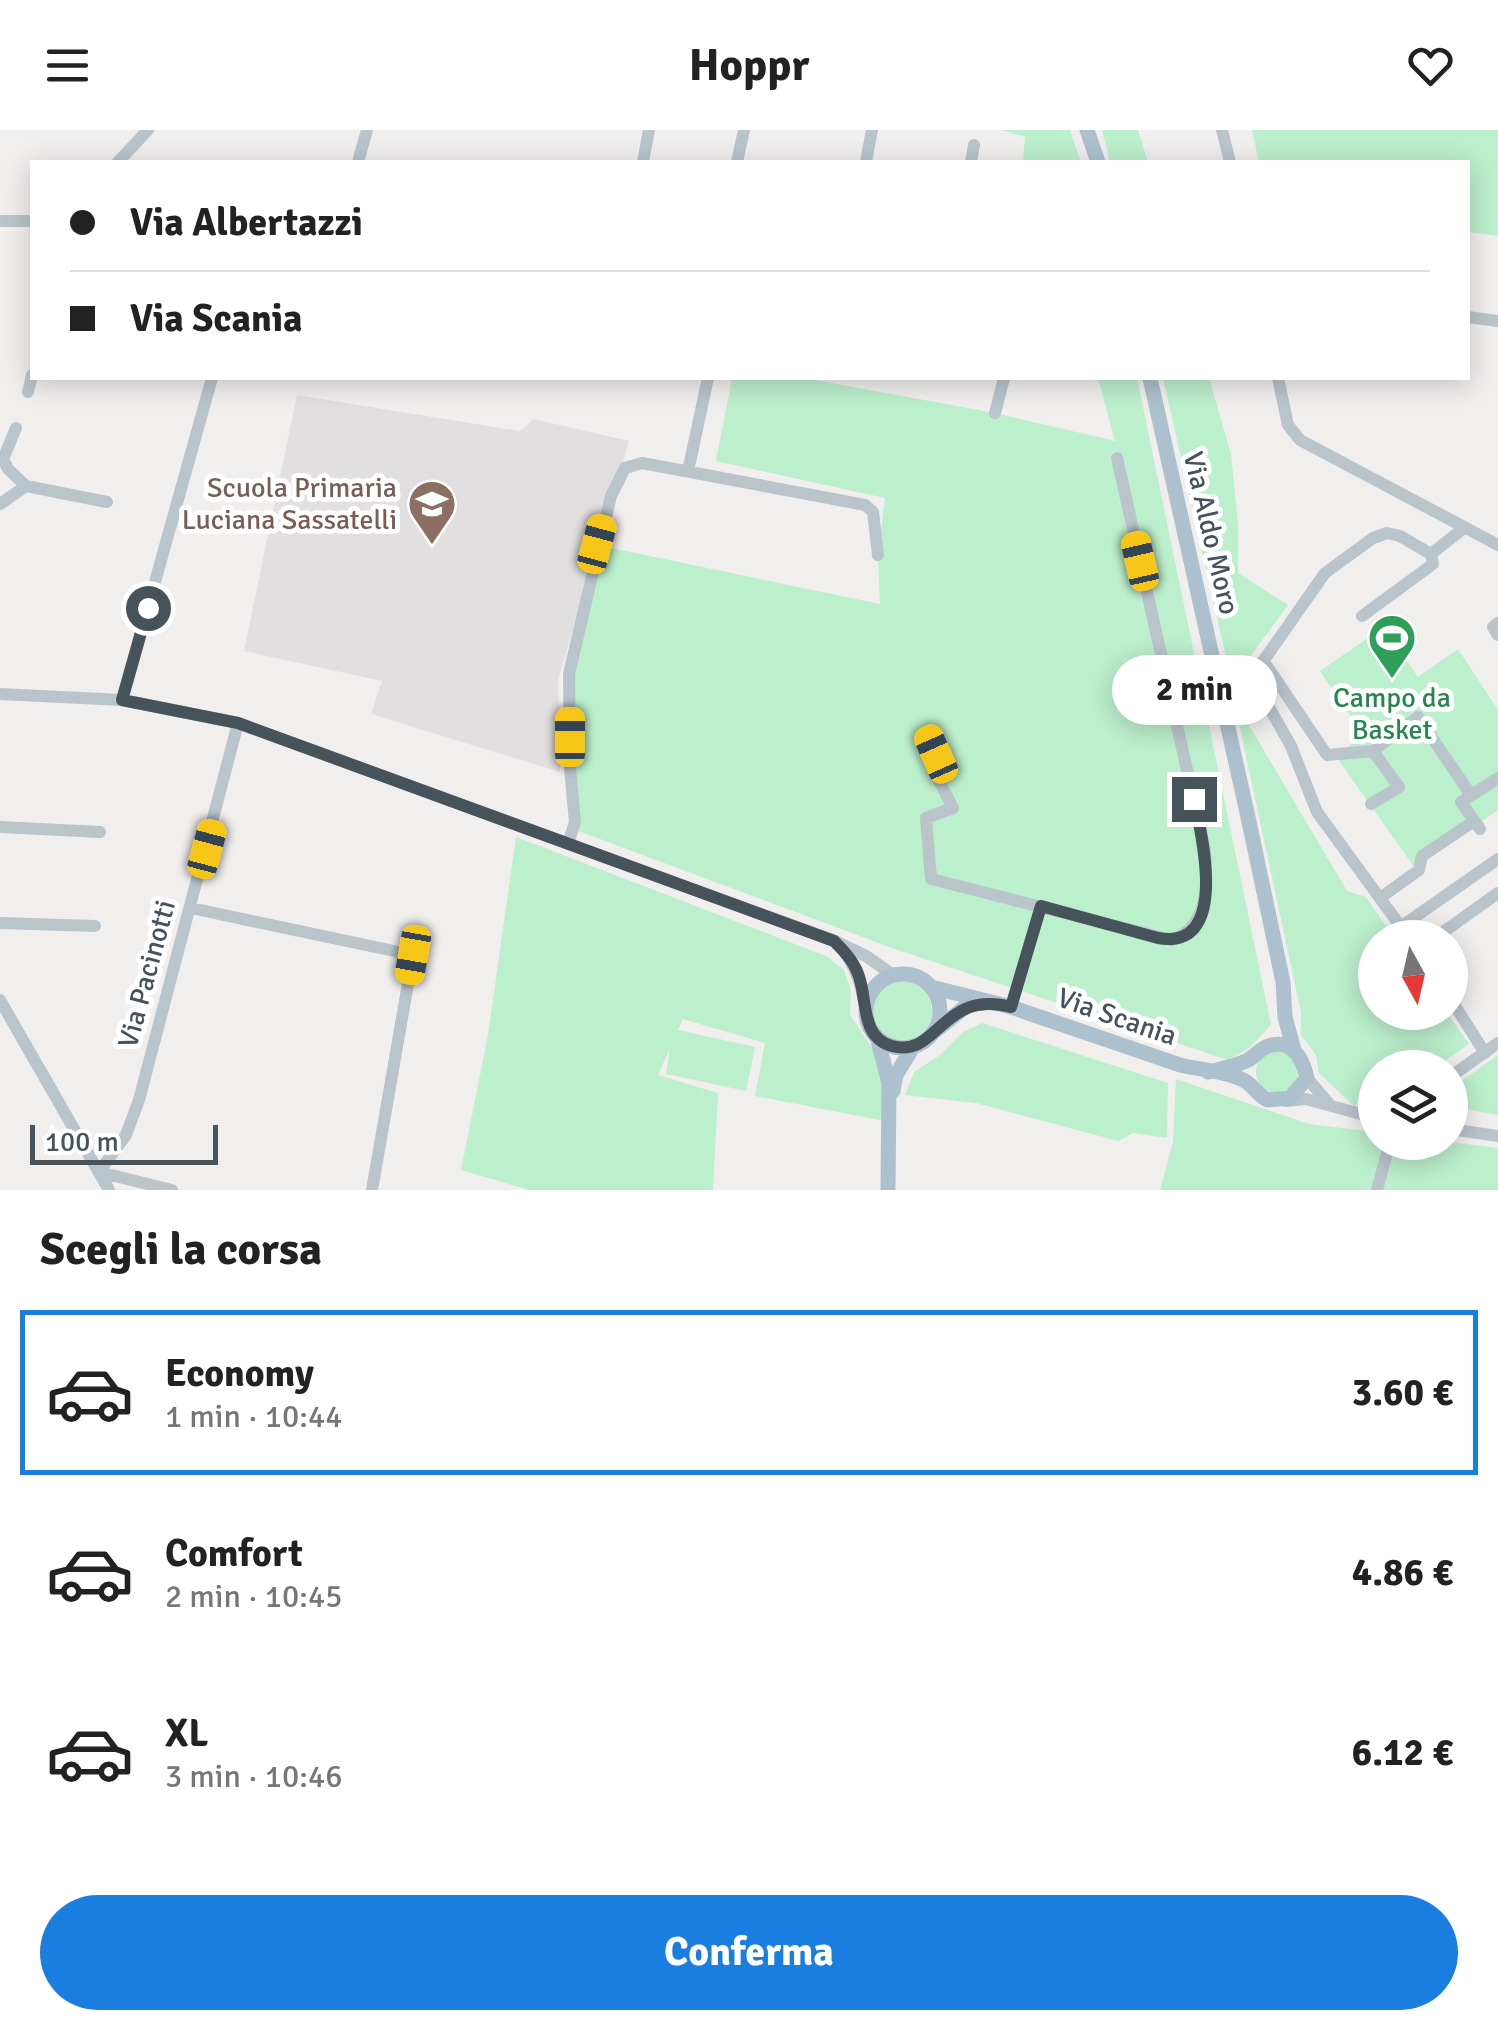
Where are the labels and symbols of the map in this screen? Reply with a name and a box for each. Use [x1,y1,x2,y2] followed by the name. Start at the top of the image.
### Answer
[1176,448,1246,618] street label: Via Aldo Moro
[182,471,397,537] place label: Scuola Primaria Luciana Sassatelli
[406,478,458,546] school or university icon: Scuola Primaria Luciana Sassatelli
[575,511,619,577] car
[1119,528,1161,594] car
[126,586,171,631] route start
[1366,612,1418,680] sports icon: Campo da Basket
[1112,654,1276,724] callout: 2 min
[1333,681,1451,747] place label: Campo da Basket
[555,707,585,767] car
[910,720,962,788] car
[1172,777,1217,822] route end
[185,816,229,882] car
[111,896,183,1052] street label: Via Pacinotti
[1358,920,1468,1030] north arrow
[393,923,433,987] car
[1053,981,1181,1053] street label: Via Scania
[30,1120,218,1164] scale bar

